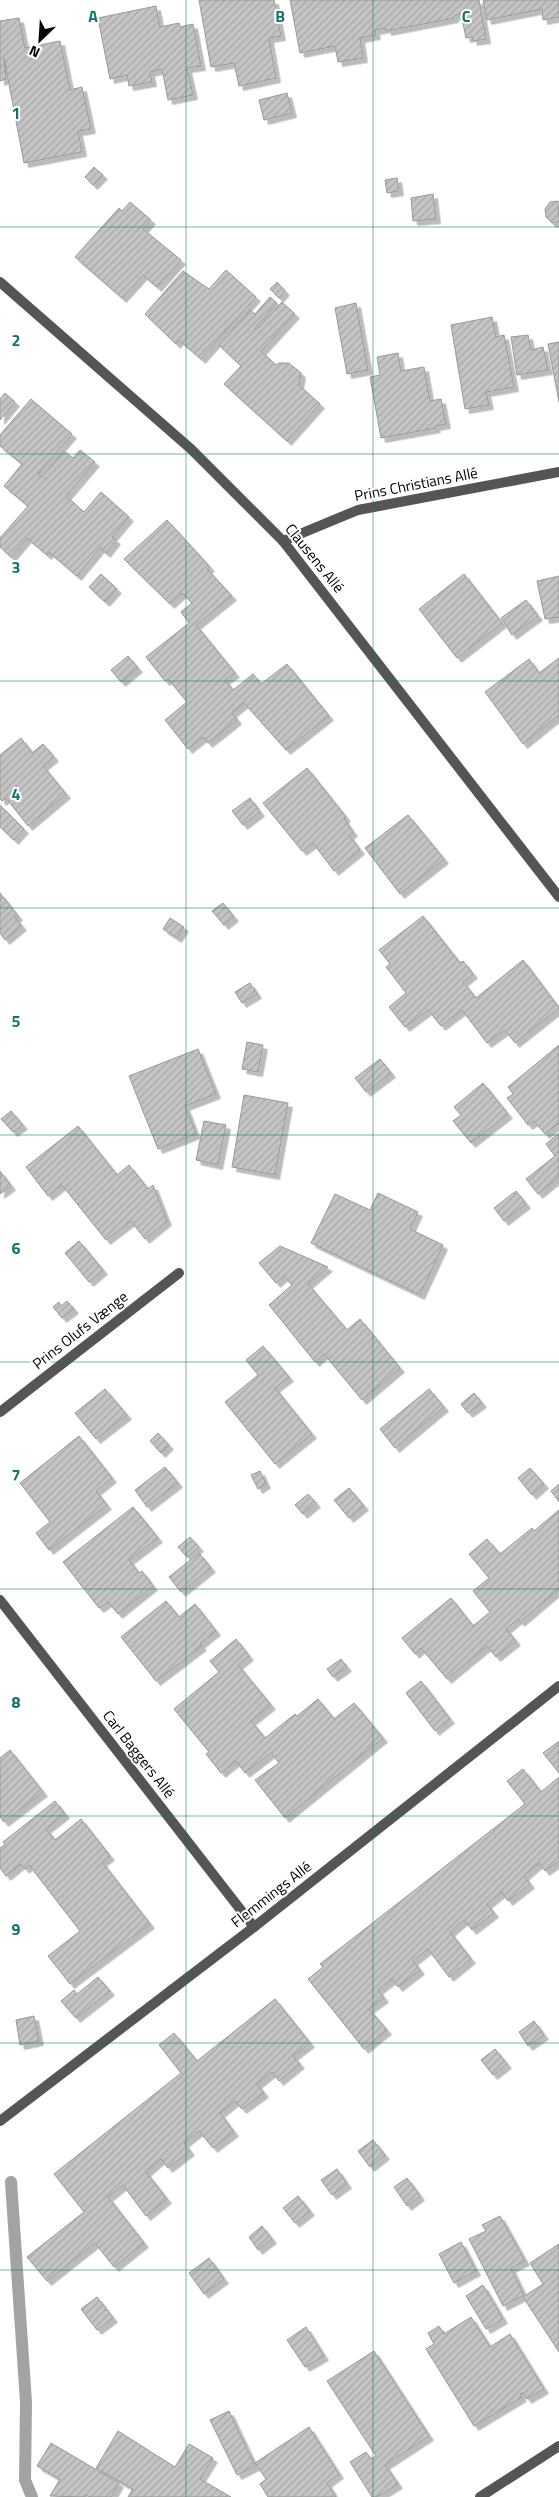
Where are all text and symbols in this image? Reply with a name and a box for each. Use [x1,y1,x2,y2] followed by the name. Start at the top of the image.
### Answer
[88,4,98,28] text: A
[275,4,285,28] text: B
[462,4,471,28] text: C
[15,15,65,65] north arrow
[25,41,43,64] text: N
[12,101,20,125] text: 1
[12,328,20,352] text: 2
[352,461,480,507] street label: Prins Christians Allé
[280,518,350,598] street label: Clausens Allé
[12,555,20,579] text: 3
[12,782,21,806] text: 4
[12,1009,21,1033] text: 5
[12,1236,21,1260] text: 6
[27,1285,133,1375] street label: Prins Olufs Vænge
[12,1463,20,1487] text: 7
[12,1690,21,1714] text: 8
[97,1705,181,1803] street label: Carl Baggers Allé
[226,1855,316,1933] street label: Flemmings Allé
[12,1917,21,1941] text: 9

